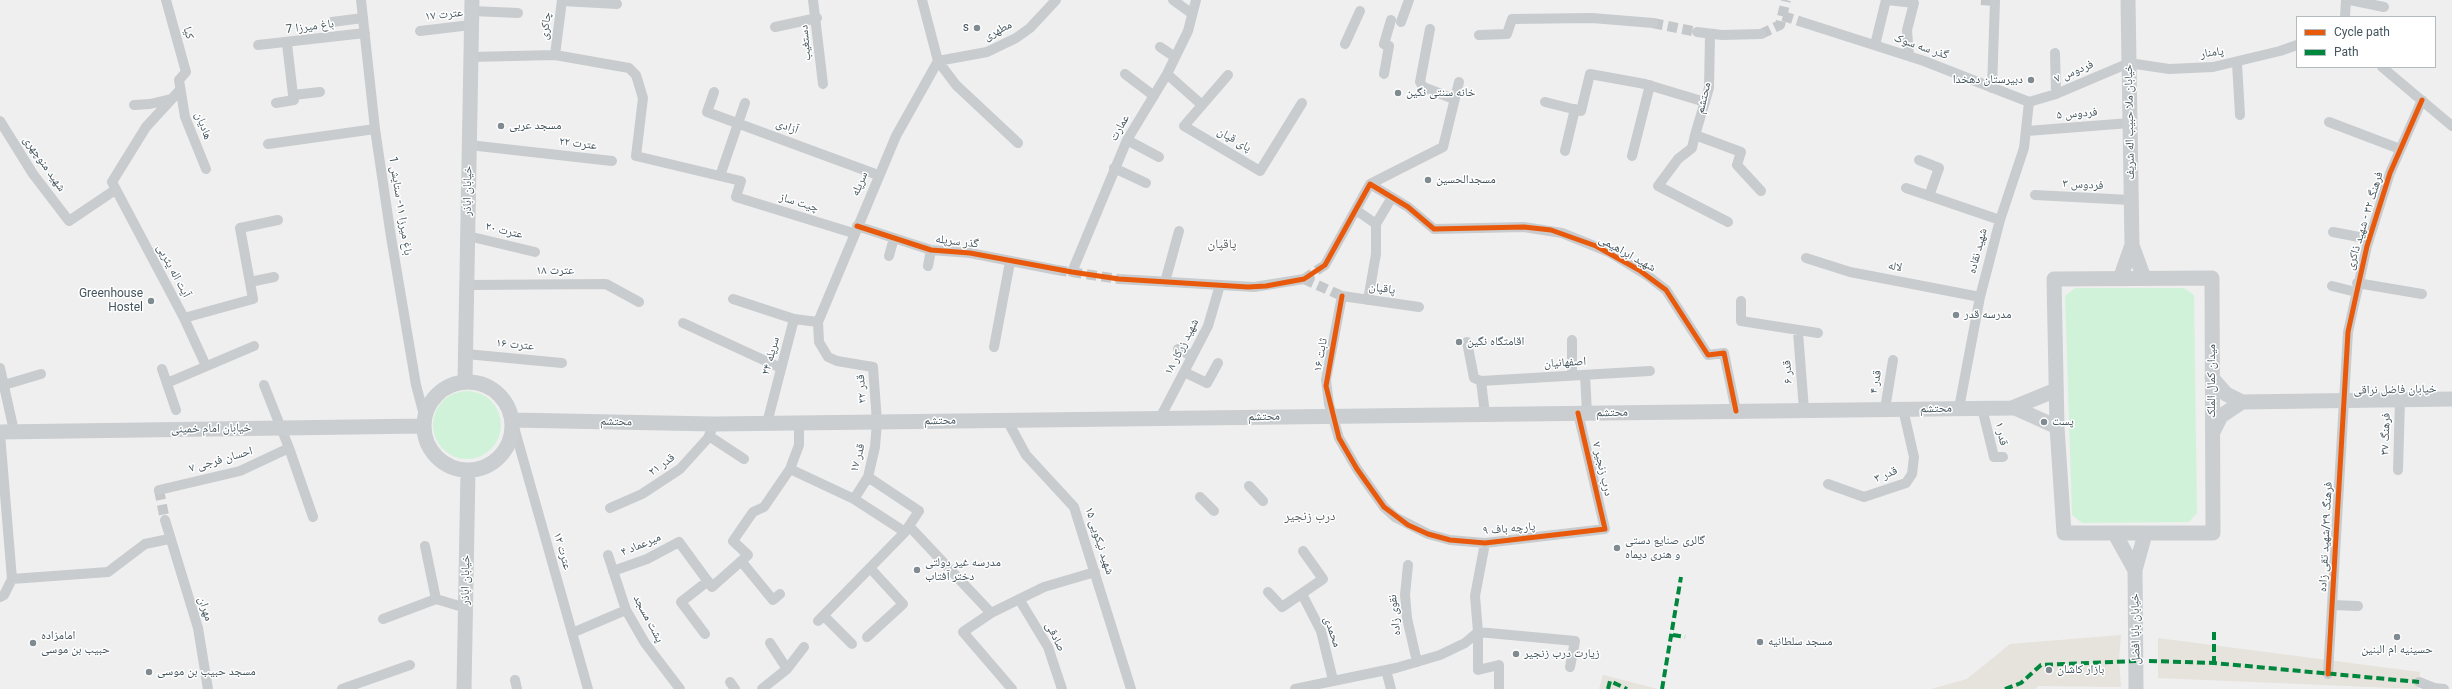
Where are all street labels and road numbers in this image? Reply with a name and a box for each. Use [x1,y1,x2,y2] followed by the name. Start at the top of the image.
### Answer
[424,6,464,24] street label: عترت ۱۷
[537,11,555,41] street label: چاکری
[285,17,335,37] street label: باغ میرزا 7
[981,18,1015,44] street label: مطهری
[797,24,815,62] street label: دستغیب
[179,25,197,41] street label: کیا
[1892,31,1950,63] street label: گذر سه سوک
[2199,44,2225,62] street label: پامنار
[2052,57,2096,87] street label: فردوس ۷
[2122,64,2138,180] street label: خیابان ملا حبیب اله شریف
[1693,81,1715,115] street label: محتشم
[2056,105,2098,123] street label: فردوس ۵
[191,110,215,142] street label: هادیان
[1107,112,1133,144] street label: عمارت
[774,116,800,138] street label: آزادی
[1214,125,1254,155] street label: پای قپان
[20,133,68,195] street label: شهید منوچهری
[558,135,598,153] street label: عترت ۲۲
[385,155,415,257] street label: باغ میرزا ۱۱- ستایش 1
[460,166,476,216] street label: خیابان اباذر
[848,170,872,198] street label: سرپله
[2343,170,2387,272] street label: فرهنگ ۳۲ - شهید ذاکری
[2062,177,2104,193] street label: فردوس ۳
[778,190,820,216] street label: چیت ساز
[484,220,524,242] street label: عترت ۲۰
[1965,227,1991,275] street label: شهید نقاده
[935,232,979,252] street label: گذر سرپله
[1596,232,1658,276] street label: شهید ابراهیمی
[153,242,193,300] street label: آیت اله یثربی
[1887,259,1903,275] street label: لاله
[536,264,574,278] street label: عترت ۱۸
[1368,280,1396,298] street label: پاقپان
[1162,317,1202,377] street label: شهید زرکار ۱۸
[759,335,783,377] street label: سرپله ۲۴
[495,336,535,354] street label: عترت ۱۶
[1311,337,1331,373] street label: ثابت ۱۶
[2205,344,2219,418] street label: میدان کمال الملک
[1544,355,1586,371] street label: اصفهانیان
[1780,360,1796,384] street label: قدر ۶
[1867,369,1885,395] street label: قدر ۴
[854,374,870,404] street label: قدر ۲۲
[2353,382,2437,398] street label: خیابان فاضل نراقی
[1920,402,1952,416] street label: محتشم
[1596,406,1628,420] street label: محتشم
[1248,410,1280,424] street label: محتشم
[2378,412,2394,456] street label: فرهنگ ۳۷
[924,414,956,428] street label: محتشم
[600,415,632,429] street label: محتشم
[171,421,251,437] street label: خیابان امام خمینی
[1991,421,2011,447] street label: قدر ۱
[1589,440,1615,498] street label: درب زنجیر ۷
[847,442,869,474] street label: قدر ۱۷
[187,444,255,476] street label: احسان فرجی ۷
[646,451,678,479] street label: قدر ۲۱
[1872,464,1900,486] street label: قدر ۳
[2316,482,2336,592] street label: فرهنگ ۳۹/شهید تقی زاده
[1081,505,1117,577] street label: شهید نیکویی ۱۵
[1482,520,1536,538] street label: پارچه باف ۹
[619,530,663,560] street label: میرعماد ۴
[550,531,574,571] street label: عترت ۱۲
[458,555,474,605] street label: خیابان اباذر
[629,593,667,645] street label: پشت مسجد
[2128,593,2144,665] street label: خیابان بابا افضل
[1386,594,1404,636] street label: نقوی زاده
[194,595,216,623] street label: مهران
[1320,615,1344,649] street label: محمدی
[1042,620,1068,654] street label: صادقی

